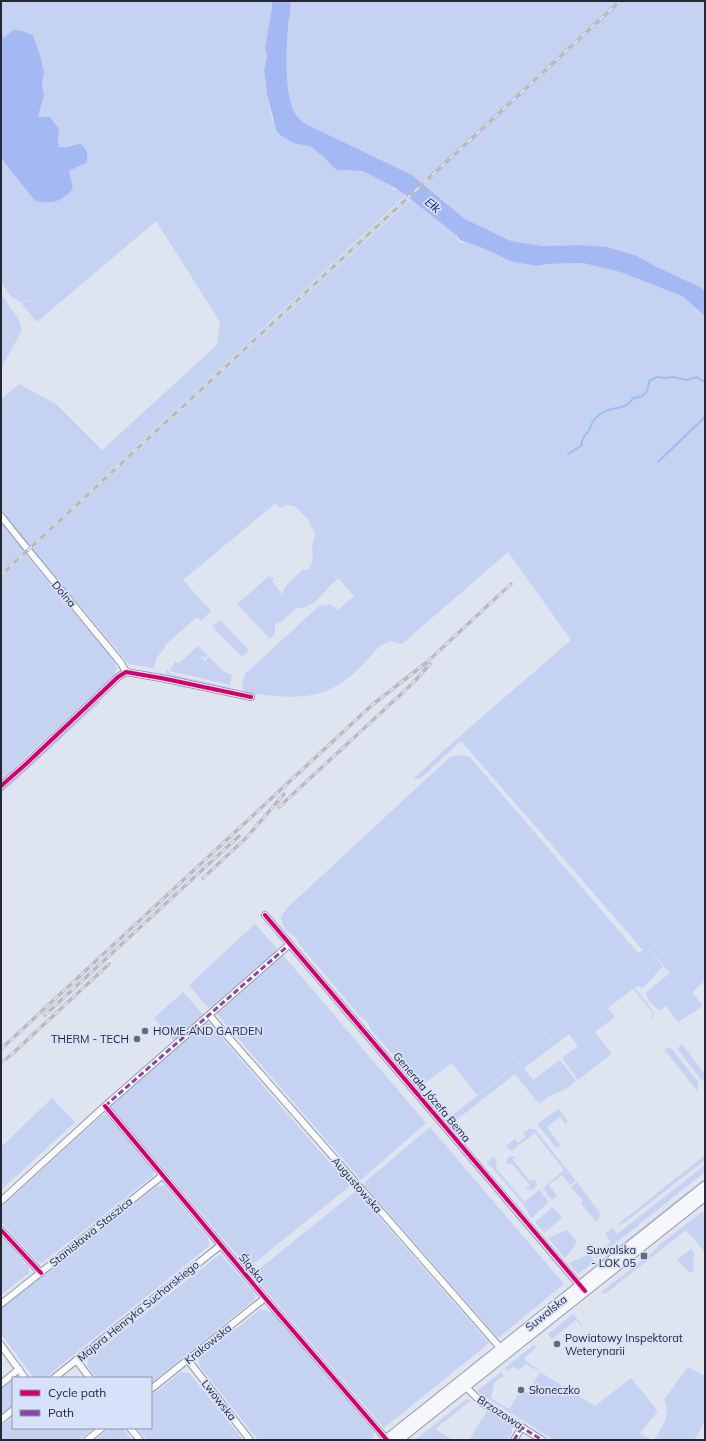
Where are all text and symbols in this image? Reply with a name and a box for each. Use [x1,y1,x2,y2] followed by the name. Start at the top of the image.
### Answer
[422,194,445,216] water label: Ełk
[49,578,79,610] street label: Dolna
[153,1024,263,1038] place label: HOME AND GARDEN
[140,1026,150,1036] marker: HOME AND GARDEN
[51,1032,129,1046] place label: THERM - TECH
[132,1034,142,1044] marker: THERM - TECH
[390,1049,474,1145] street label: Generała Józefa Bema
[329,1154,385,1216] street label: Augustowska
[47,1194,135,1270] street label: Stanisława Staszica
[586,1243,636,1270] place label: Suwalska - LOK 05
[236,1250,268,1286] street label: Śląska
[639,1251,649,1261] marker: Suwalska - LOK 05
[74,1258,202,1364] street label: Majora Henryka Sucharskiego
[522,1292,570,1334] street label: Suwalska
[182,1321,234,1367] street label: Krakowska
[565,1331,683,1358] place label: Powiatowy Inspektorat Weterynarii
[552,1339,562,1349] marker: Powiatowy Inspektorat Weterynarii
[12,1377,152,1429] legend
[199,1377,239,1423] street label: Lwowska
[529,1383,580,1397] place label: Słoneczko
[48,1385,106,1400] text: Cycle path
[516,1385,526,1395] marker: Słoneczko
[475,1392,525,1432] street label: Brzozowa
[48,1405,74,1420] text: Path

